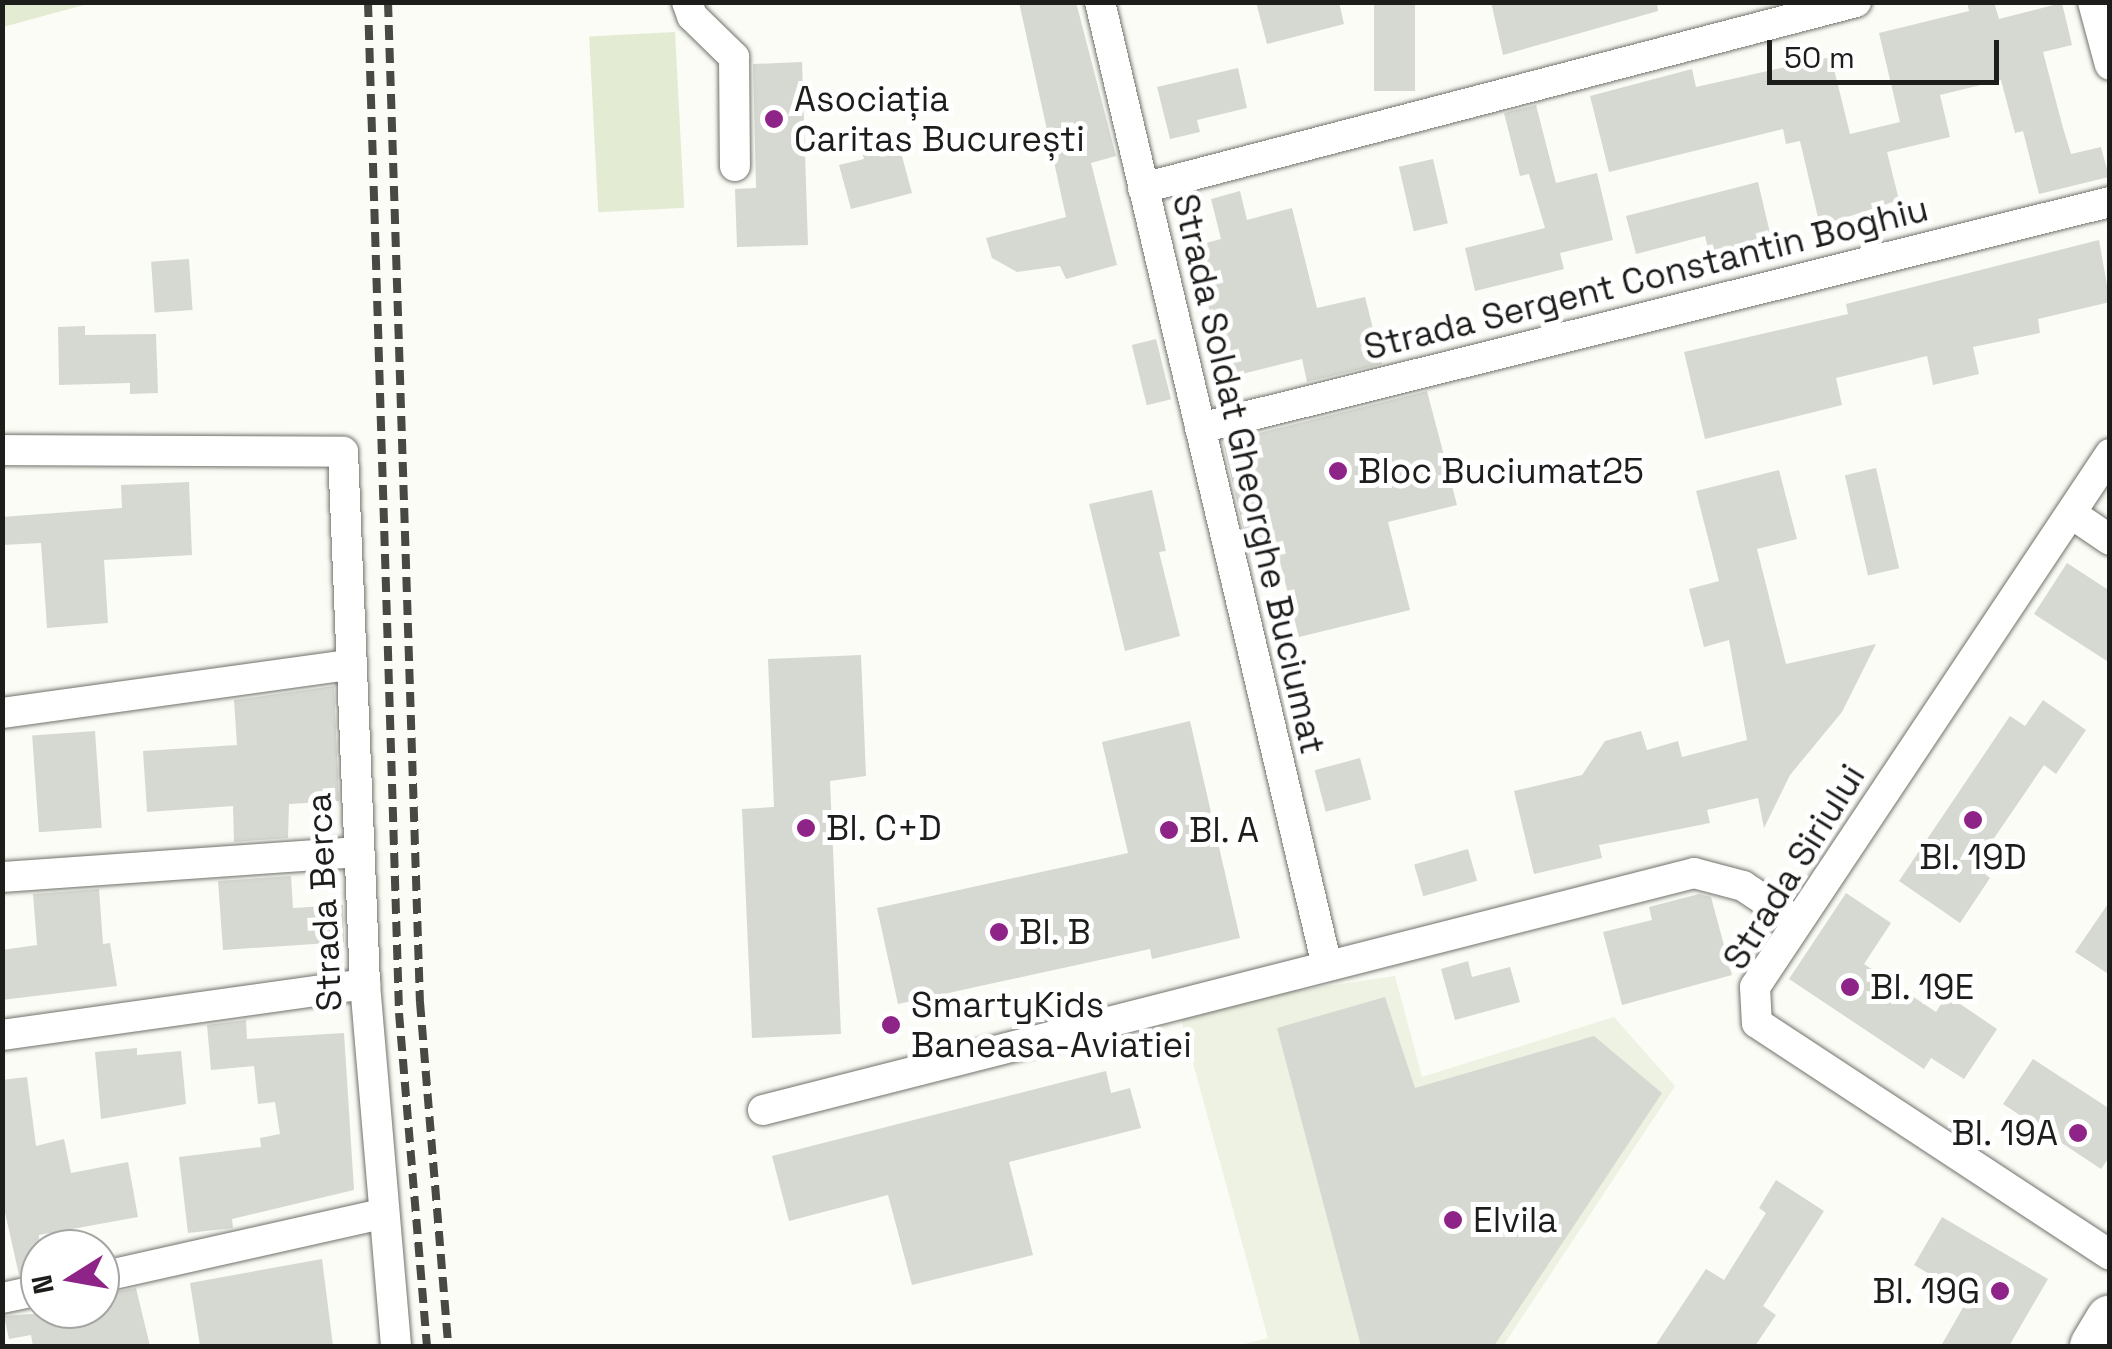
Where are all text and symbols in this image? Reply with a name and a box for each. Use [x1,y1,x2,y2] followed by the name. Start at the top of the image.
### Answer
[1772,20,2004,82] scale bar
[1784,38,1855,77] text: 50 m
[794,78,1085,160] place label: Asociația Caritas București
[763,108,785,130] marker: Asociația Caritas București
[1360,187,1932,369] street label: Strada Sergent Constantin Boghiu
[1164,190,1334,758] street label: Strada Soldat Gheorghe Buciumat
[1358,450,1644,492] place label: Bloc Buciumat25
[1327,460,1349,482] marker: Bloc Buciumat25
[1714,757,1874,977] street label: Strada Siriului
[297,792,351,1012] street label: Strada Berca
[826,807,943,849] place label: Bl. C+D
[1189,809,1261,851] place label: Bl. A
[1962,809,1984,831] marker: Bl. 19D
[795,817,817,839] marker: Bl. C+D
[1158,819,1180,841] marker: Bl. A
[1919,836,2027,878] place label: Bl. 19D
[1019,911,1092,953] place label: Bl. B
[988,921,1010,943] marker: Bl. B
[1870,966,1975,1008] place label: Bl. 19E
[1839,976,1861,998] marker: Bl. 19E
[911,984,1192,1066] place label: SmartyKids Baneasa-Aviatiei
[880,1014,902,1036] marker: SmartyKids Baneasa-Aviatiei
[1950,1112,2058,1154] place label: Bl. 19A
[2067,1122,2089,1144] marker: Bl. 19A
[1473,1199,1557,1241] place label: Elvila
[1442,1209,1464,1231] marker: Elvila
[20,1229,120,1329] north arrow
[1871,1270,1980,1312] place label: Bl. 19G
[23,1272,62,1297] text: N
[1989,1280,2011,1302] marker: Bl. 19G

